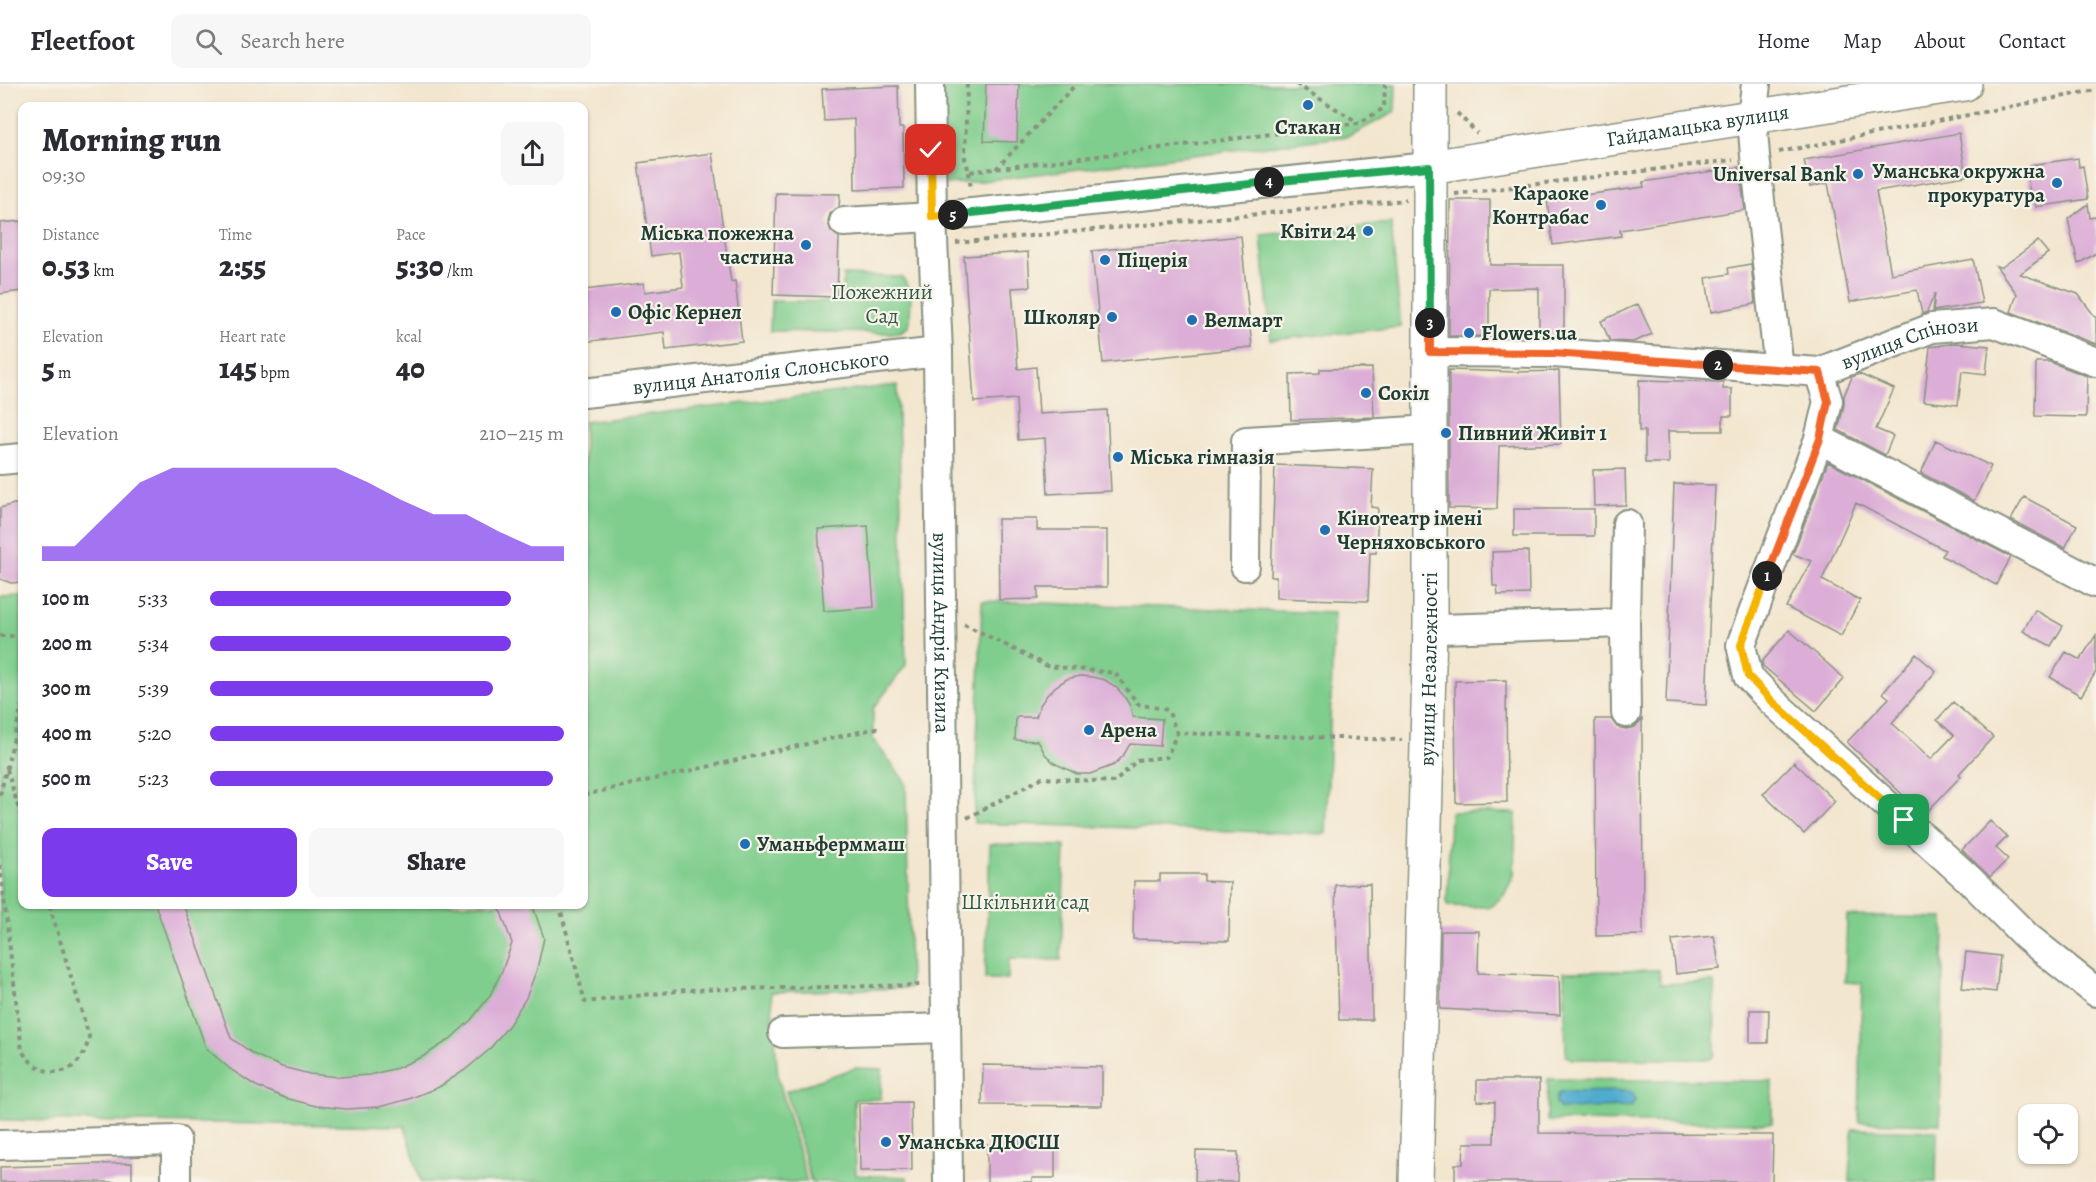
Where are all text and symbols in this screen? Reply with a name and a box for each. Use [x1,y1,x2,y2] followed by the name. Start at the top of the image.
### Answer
[171,14,591,68] search box
[30,22,135,60] text: Fleetfoot
[192,25,225,58] icon: search
[240,26,345,56] text: Search here
[1757,27,1810,55] text: Home
[1843,27,1881,55] text: Map
[1914,27,1966,55] text: About
[1999,27,2066,55] text: Contact
[1605,97,1791,153] street label: Гайдамацька вулиця
[1301,98,1315,112] marker: Стакан
[1275,113,1341,141] place label: Стакан
[42,117,221,162] text: Morning run
[501,122,564,185] button: share
[905,124,956,175] pin
[914,133,947,166] icon: check
[1872,157,2045,209] place label: Уманська окружна прокуратура
[1713,160,1846,188] place label: Universal Bank
[42,162,86,189] text: 09:30
[1254,167,1284,197] pin: 4
[1851,167,1865,181] marker: Universal Bank
[1265,171,1273,193] text: 4
[2050,176,2064,190] marker: Уманська окружна прокуратура
[1492,179,1589,231] place label: Караоке Контрабас
[1594,198,1608,212] marker: Караоке Контрабас
[938,200,968,230] pin: 5
[950,204,956,226] text: 5
[1280,217,1356,245] place label: Квіти 24
[641,219,794,271] place label: Міська пожежна частина
[42,224,99,246] text: Distance
[219,224,252,246] text: Time
[396,224,426,246] text: Pace
[1361,224,1375,238] marker: Квіти 24
[799,238,813,252] marker: Міська пожежна частина
[42,246,90,286] text: 0.53
[219,246,266,286] text: 2:55
[396,246,444,286] text: 5:30
[1117,246,1188,274] place label: Піцерія
[1098,253,1112,267] marker: Піцерія
[90,260,115,282] text: km
[444,260,473,282] text: /km
[831,278,933,330] park label: Пожежний Сад
[628,298,742,326] place label: Офіс Кернел
[1023,303,1100,331] place label: Школяр
[609,305,623,319] marker: Офіс Кернел
[1204,306,1283,334] place label: Велмарт
[1415,308,1445,338] pin: 3
[1105,310,1119,324] marker: Школяр
[1837,310,1980,376] street label: вулиця Спінози
[1427,312,1433,334] text: 3
[1185,313,1199,327] marker: Велмарт
[1481,319,1578,347] place label: Flowers.ua
[42,326,103,348] text: Elevation
[219,326,286,348] text: Heart rate
[396,326,422,348] text: kcal
[1462,326,1476,340] marker: Flowers.ua
[631,344,891,401] street label: вулиця Анатолія Слонського
[42,348,55,388] text: 5
[219,348,257,388] text: 145
[396,348,425,388] text: 40
[1703,350,1733,380] pin: 2
[1714,354,1722,376] text: 2
[55,362,71,384] text: m
[257,362,290,384] text: bpm
[1378,379,1430,407] place label: Сокіл
[1359,386,1373,400] marker: Сокіл
[1458,419,1607,447] place label: Пивний Живіт 1
[42,420,119,447] text: Elevation
[479,420,564,447] text: 210–215 m
[1439,426,1453,440] marker: Пивний Живіт 1
[1130,443,1275,471] place label: Міська гімназія
[1111,450,1125,464] marker: Міська гімназія
[1337,504,1486,556] place label: Кінотеатр імені Черняховського
[1318,523,1332,537] marker: Кінотеатр імені Черняховського
[926,532,957,734] street label: вулиця Андрія Кизила
[1752,561,1782,591] pin: 1
[1764,565,1770,587] text: 1
[1412,572,1444,767] street label: вулиця Незалежності
[42,585,90,612] text: 100 m
[138,585,168,612] text: 5:33
[42,630,92,657] text: 200 m
[138,630,169,657] text: 5:34
[42,675,91,702] text: 300 m
[138,675,169,702] text: 5:39
[1100,716,1157,744] place label: Арена
[42,720,92,747] text: 400 m
[138,720,172,747] text: 5:20
[1082,723,1096,737] marker: Арена
[42,765,91,792] text: 500 m
[138,765,169,792] text: 5:23
[1878,794,1929,845] pin
[1887,803,1920,836] icon: arrive
[42,828,297,897] button: Save
[309,828,564,897] button: Share
[757,830,905,858] place label: Уманьферммаш
[738,837,752,851] marker: Уманьферммаш
[961,888,1089,916] park label: Шкільний сад
[2018,1104,2078,1164] map controls
[2018,1104,2078,1164] button: locate
[898,1128,1060,1156] place label: Уманська ДЮСШ
[879,1135,893,1149] marker: Уманська ДЮСШ

